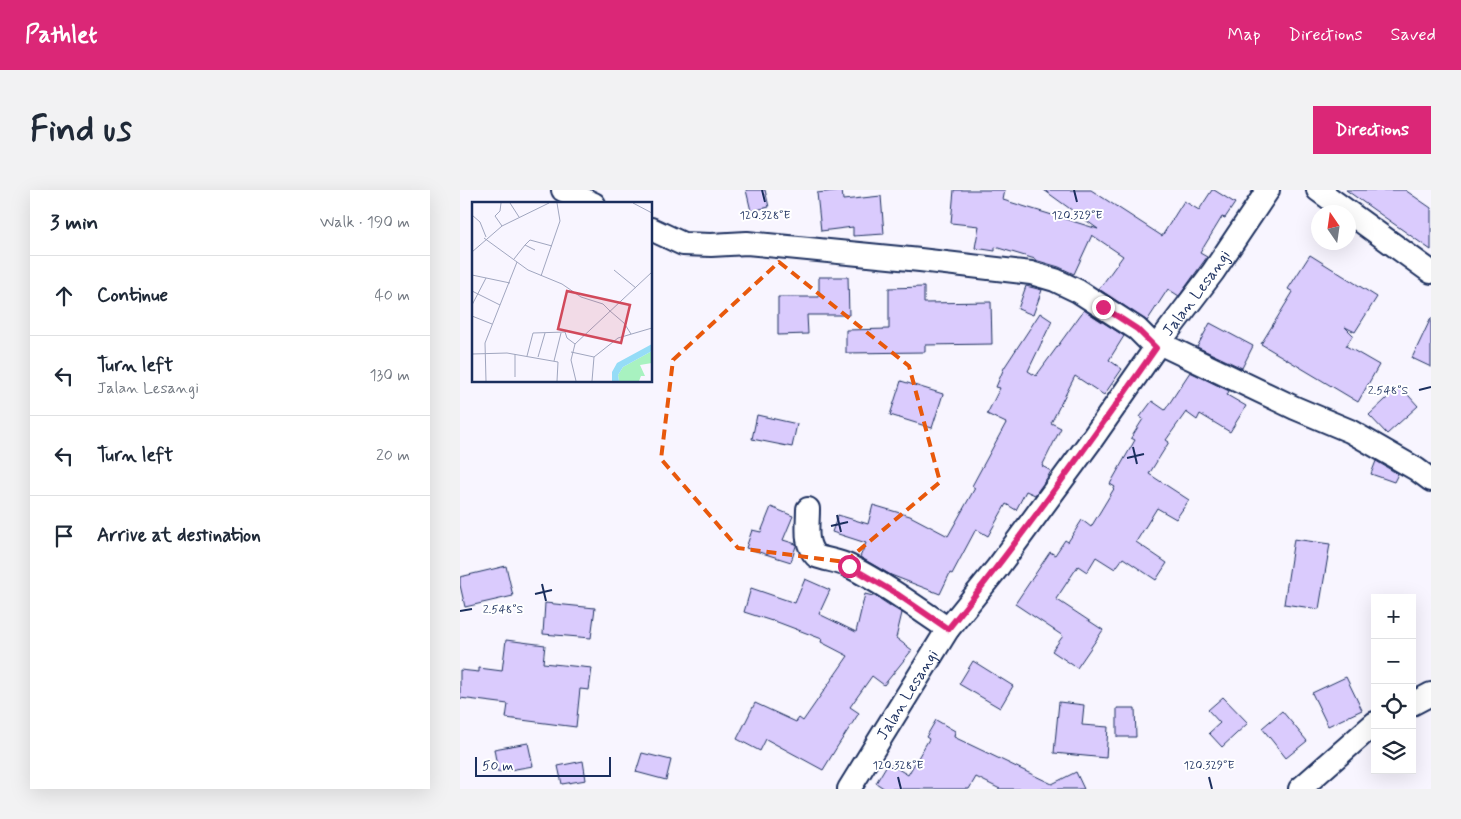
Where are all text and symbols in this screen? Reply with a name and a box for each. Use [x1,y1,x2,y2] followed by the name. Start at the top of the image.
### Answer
[25,20,97,51] text: Pathlet
[1228,23,1261,47] text: Map
[1289,23,1363,47] text: Directions
[1391,23,1436,47] text: Saved
[1313,106,1431,154] button: Directions
[30,107,132,153] text: Find us
[472,202,652,382] inset map
[1311,205,1356,250] north arrow
[739,208,791,224] text: 120.328°E
[1052,208,1102,224] text: 120.329°E
[50,209,98,237] text: 3 min
[320,212,410,233] text: Walk · 190 m
[1157,246,1235,340] street label: Jalan Lesangi
[50,282,78,310] icon: ahead
[97,283,168,308] text: Continue
[374,285,410,306] text: 40 m
[1092,296,1115,319] route end
[97,353,173,378] text: Turn left
[50,362,78,390] icon: left
[369,365,410,386] text: 130 m
[97,378,199,399] text: Jalan Lesangi
[1368,383,1409,399] text: 2.548°S
[50,442,78,470] icon: left
[97,443,173,468] text: Turn left
[376,445,410,466] text: 20 m
[50,522,78,550] icon: arrive
[97,523,261,548] text: Arrive at destination
[838,555,861,578] route start
[1371,594,1416,774] map controls
[1371,594,1416,639] button: +
[483,602,524,618] text: 2.548°S
[1371,639,1416,684] button: −
[872,646,943,744] street label: Jalan Lesangi
[1371,684,1416,729] button: locate
[1371,729,1416,774] button: layers
[475,754,611,777] scale bar
[482,757,513,775] text: 50 m
[872,758,924,774] text: 120.328°E
[1184,758,1234,774] text: 120.329°E

